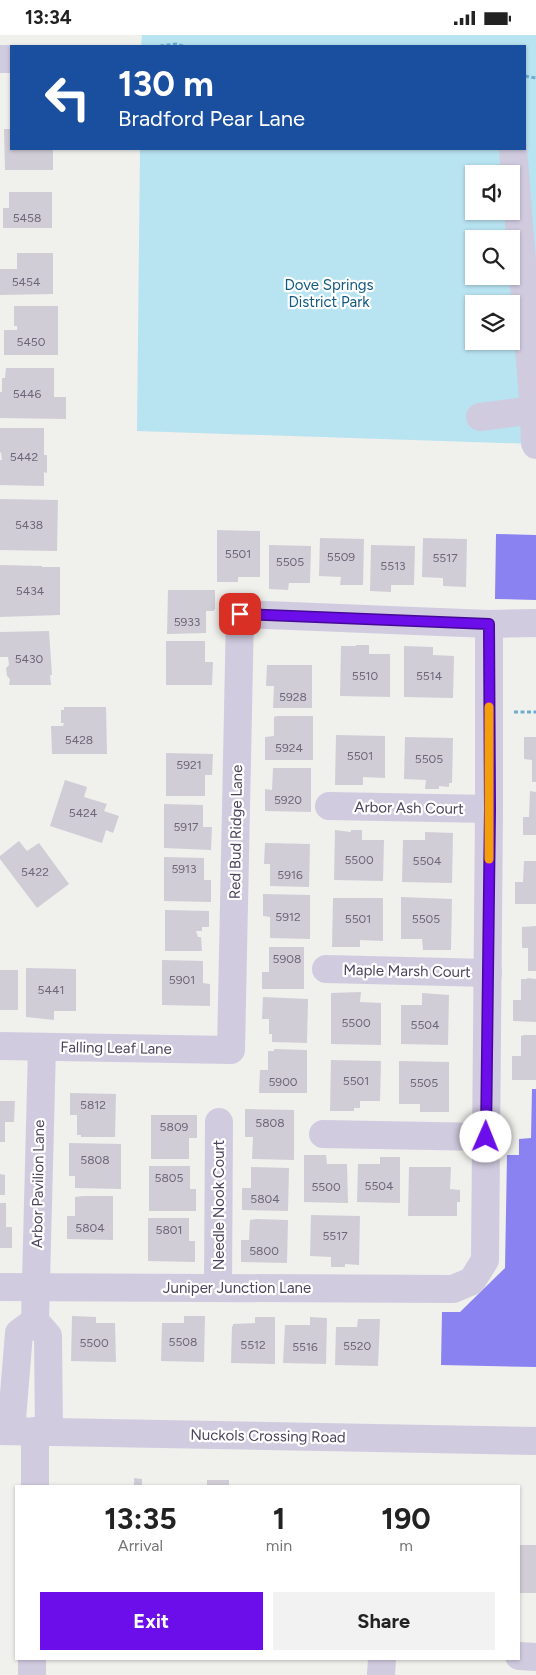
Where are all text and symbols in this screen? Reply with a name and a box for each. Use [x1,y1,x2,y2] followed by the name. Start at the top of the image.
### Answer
[25,6,72,29] text: 13:34
[118,63,214,105] text: 130 m
[35,65,100,130] icon: left
[118,105,305,132] text: Bradford Pear Lane
[465,165,520,350] map controls
[465,165,520,220] button: sound
[13,211,41,225] house number: 5458
[465,230,520,285] button: search
[12,275,41,289] house number: 5454
[284,276,374,311] park label: Dove Springs District Park
[465,295,520,350] button: layers
[17,335,46,349] house number: 5450
[13,387,41,401] house number: 5446
[10,450,38,464] house number: 5442
[15,518,43,532] house number: 5438
[225,547,251,561] house number: 5501
[327,550,355,564] house number: 5509
[432,551,458,565] house number: 5517
[276,555,304,569] house number: 5505
[380,559,406,573] house number: 5513
[16,584,45,598] house number: 5434
[219,593,261,635] pin
[226,600,254,628] icon: arrive
[174,615,200,629] house number: 5933
[15,652,44,666] house number: 5430
[352,669,379,683] house number: 5510
[416,669,443,683] house number: 5514
[279,690,307,704] house number: 5928
[65,733,93,747] house number: 5428
[275,741,303,755] house number: 5924
[347,749,373,763] house number: 5501
[415,752,443,766] house number: 5505
[176,758,202,772] house number: 5921
[226,765,246,899] street label: Red Bud Ridge Lane
[274,793,302,807] house number: 5920
[354,798,464,818] street label: Arbor Ash Court
[69,806,98,820] house number: 5424
[173,820,199,834] house number: 5917
[344,853,374,867] house number: 5500
[413,854,442,868] house number: 5504
[171,862,197,876] house number: 5913
[21,865,49,879] house number: 5422
[277,868,303,882] house number: 5916
[275,910,301,924] house number: 5912
[345,912,371,926] house number: 5501
[412,912,440,926] house number: 5505
[273,952,301,966] house number: 5908
[343,961,471,981] street label: Maple Marsh Court
[169,973,195,987] house number: 5901
[38,983,64,997] house number: 5441
[341,1016,371,1030] house number: 5500
[411,1018,440,1032] house number: 5504
[60,1038,172,1058] street label: Falling Leaf Lane
[343,1074,369,1088] house number: 5501
[268,1075,298,1089] house number: 5900
[410,1076,438,1090] house number: 5505
[80,1098,106,1112] house number: 5812
[459,1110,511,1162] position arrow
[255,1116,285,1130] house number: 5808
[28,1120,48,1248] street label: Arbor Pavilion Lane
[160,1120,189,1134] house number: 5809
[210,1139,228,1270] street label: Needle Nook Court
[80,1153,110,1167] house number: 5808
[155,1171,184,1185] house number: 5805
[365,1179,394,1193] house number: 5504
[311,1180,341,1194] house number: 5500
[250,1192,280,1206] house number: 5804
[75,1221,105,1235] house number: 5804
[156,1223,182,1237] house number: 5801
[322,1229,348,1243] house number: 5517
[249,1244,279,1258] house number: 5800
[163,1279,311,1297] street label: Juniper Junction Lane
[169,1335,197,1349] house number: 5508
[79,1336,109,1350] house number: 5500
[240,1338,266,1352] house number: 5512
[343,1339,371,1353] house number: 5520
[292,1340,318,1354] house number: 5516
[190,1426,346,1446] street label: Nuckols Crossing Road
[104,1500,177,1537] text: 13:35
[273,1500,285,1537] text: 1
[381,1500,431,1537] text: 190
[118,1536,163,1555] text: Arrival
[266,1536,292,1555] text: min
[399,1536,413,1555] text: m
[40,1592,263,1650] button: Exit
[273,1592,495,1650] button: Share

